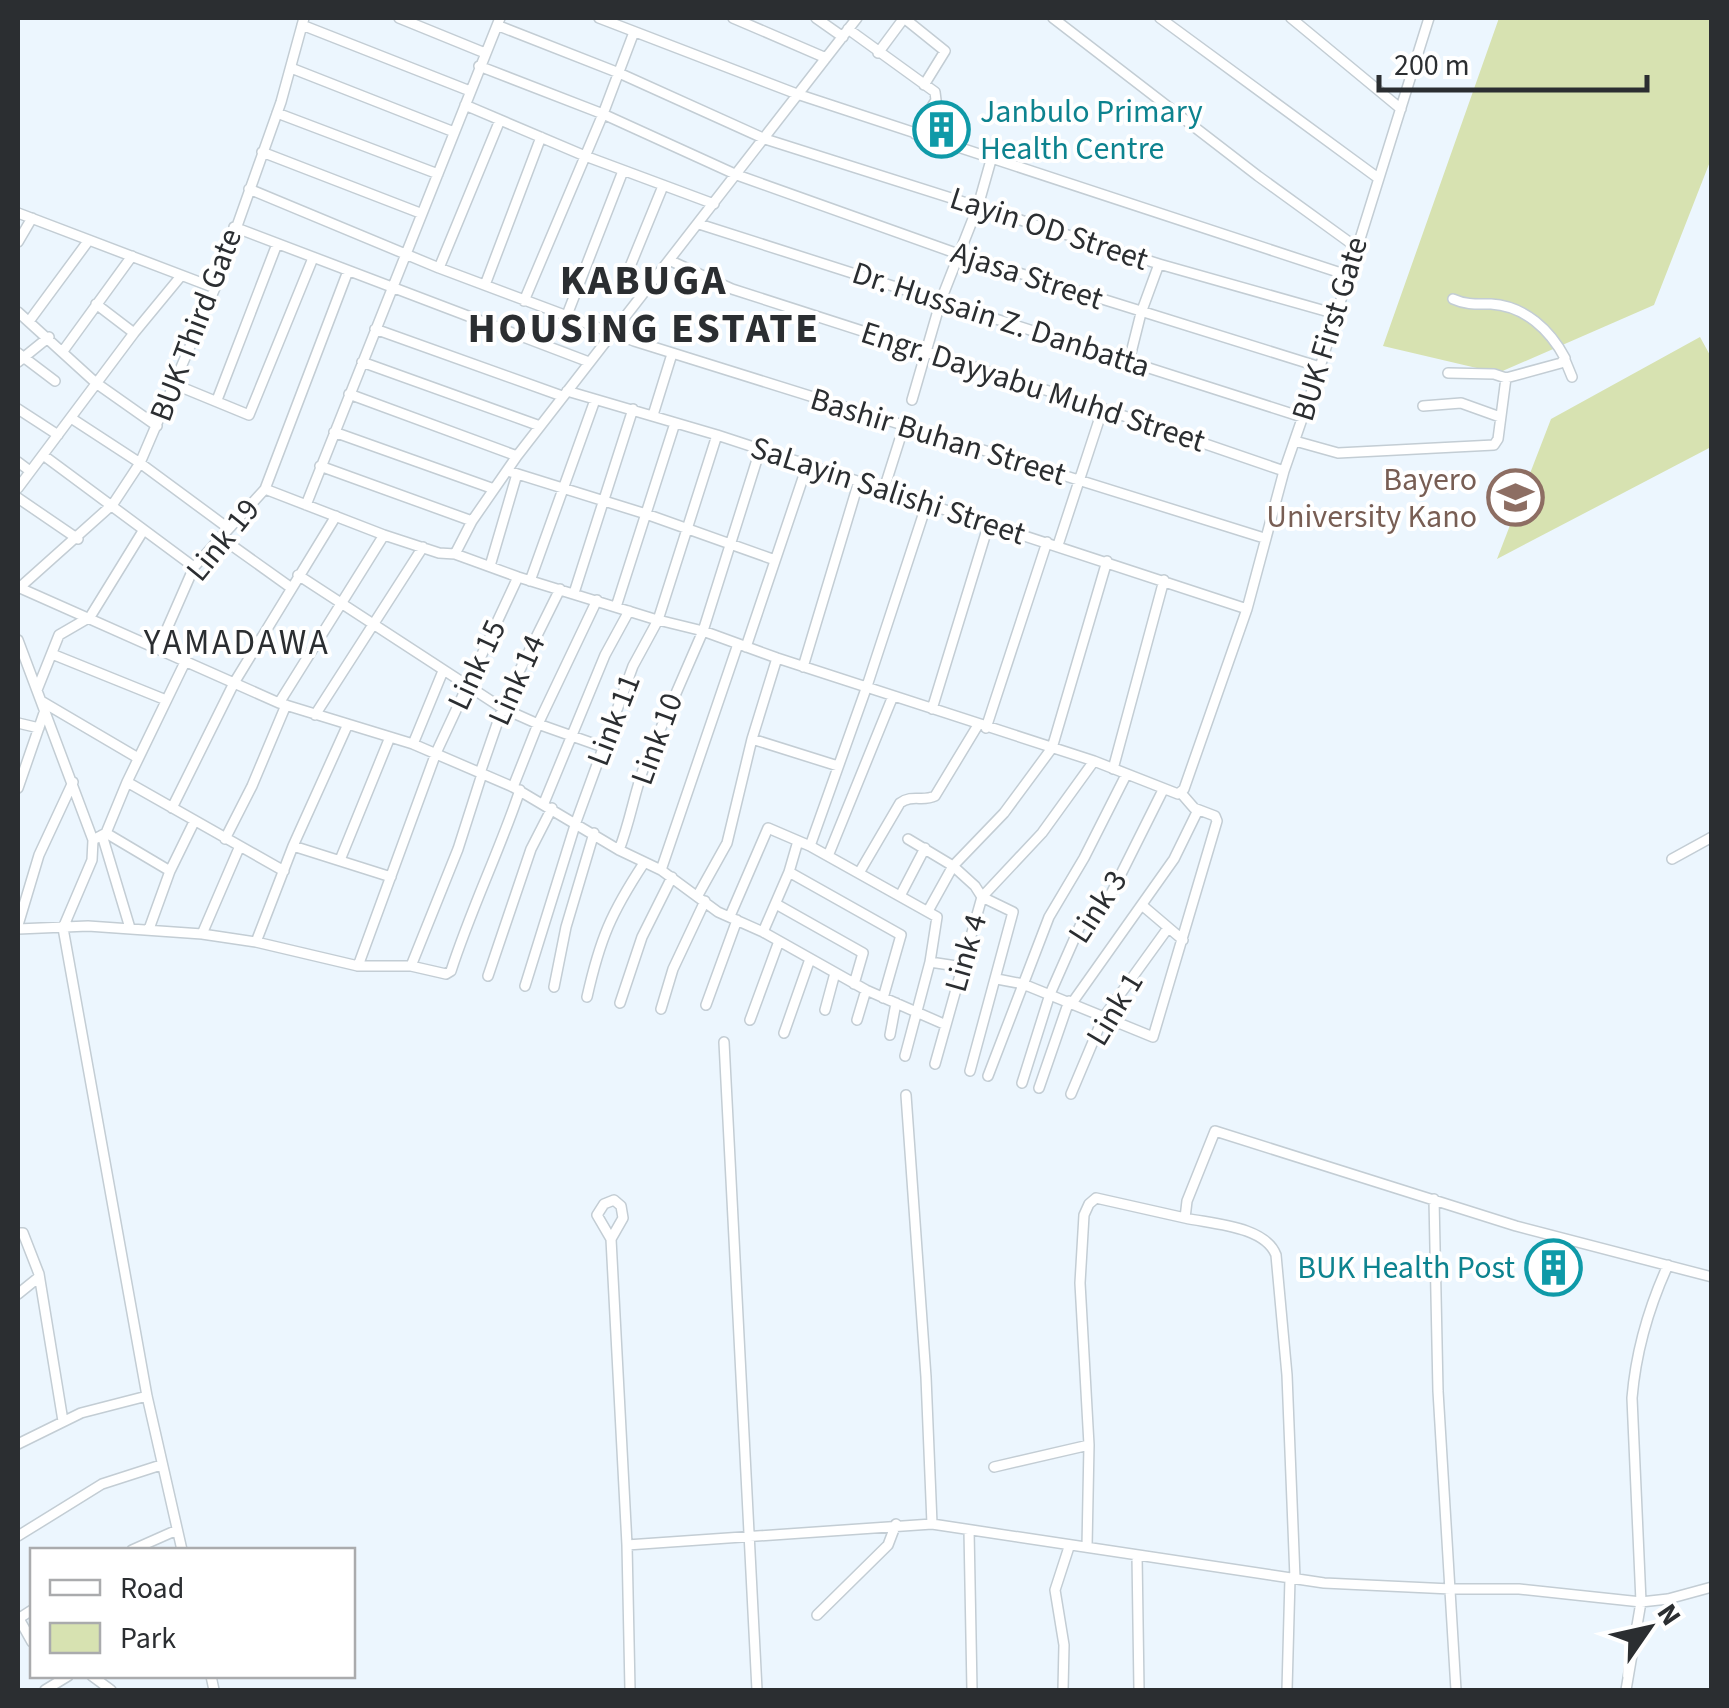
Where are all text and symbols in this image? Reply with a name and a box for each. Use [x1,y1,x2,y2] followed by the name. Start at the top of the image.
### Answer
[1379,30,1646,92] scale bar
[1394,44,1470,87] text: 200 m
[980,89,1203,172] place label: Janbulo Primary Health Centre
[911,100,971,160] building icon: Janbulo Primary Health Centre
[944,175,1154,283] street label: Layin OD Street
[138,222,254,428] street label: BUK Third Gate
[945,230,1109,322] street label: Ajasa Street
[1280,231,1380,427] street label: BUK First Gate
[846,250,1156,390] street label: Dr. Hussain Z. Danbatta
[467,251,821,359] district label: KABUGA HOUSING ESTATE
[855,310,1211,464] street label: Engr. Dayyabu Muhd Street
[805,376,1072,498] street label: Bashir Buhan Street
[745,425,1031,557] street label: SaLayin Salishi Street
[1266,457,1477,540] place label: Bayero University Kano
[1486,468,1546,528] school or university icon: Bayero University Kano
[175,489,271,591] street label: Link 19
[436,612,518,718] street label: Link 15
[143,618,330,668] district label: YAMADAWA
[477,627,557,733] street label: Link 14
[576,667,652,773] street label: Link 11
[619,687,695,791] street label: Link 10
[1057,861,1139,953] street label: Link 3
[933,909,999,997] street label: Link 4
[1075,963,1155,1055] street label: Link 1
[1524,1238,1584,1298] building icon: BUK Health Post
[1297,1245,1515,1291] place label: BUK Health Post
[30,1548,355,1678] legend
[120,1567,184,1610] text: Road
[1599,1578,1699,1678] north arrow
[1647,1596,1691,1633] text: N
[120,1617,176,1660] text: Park

